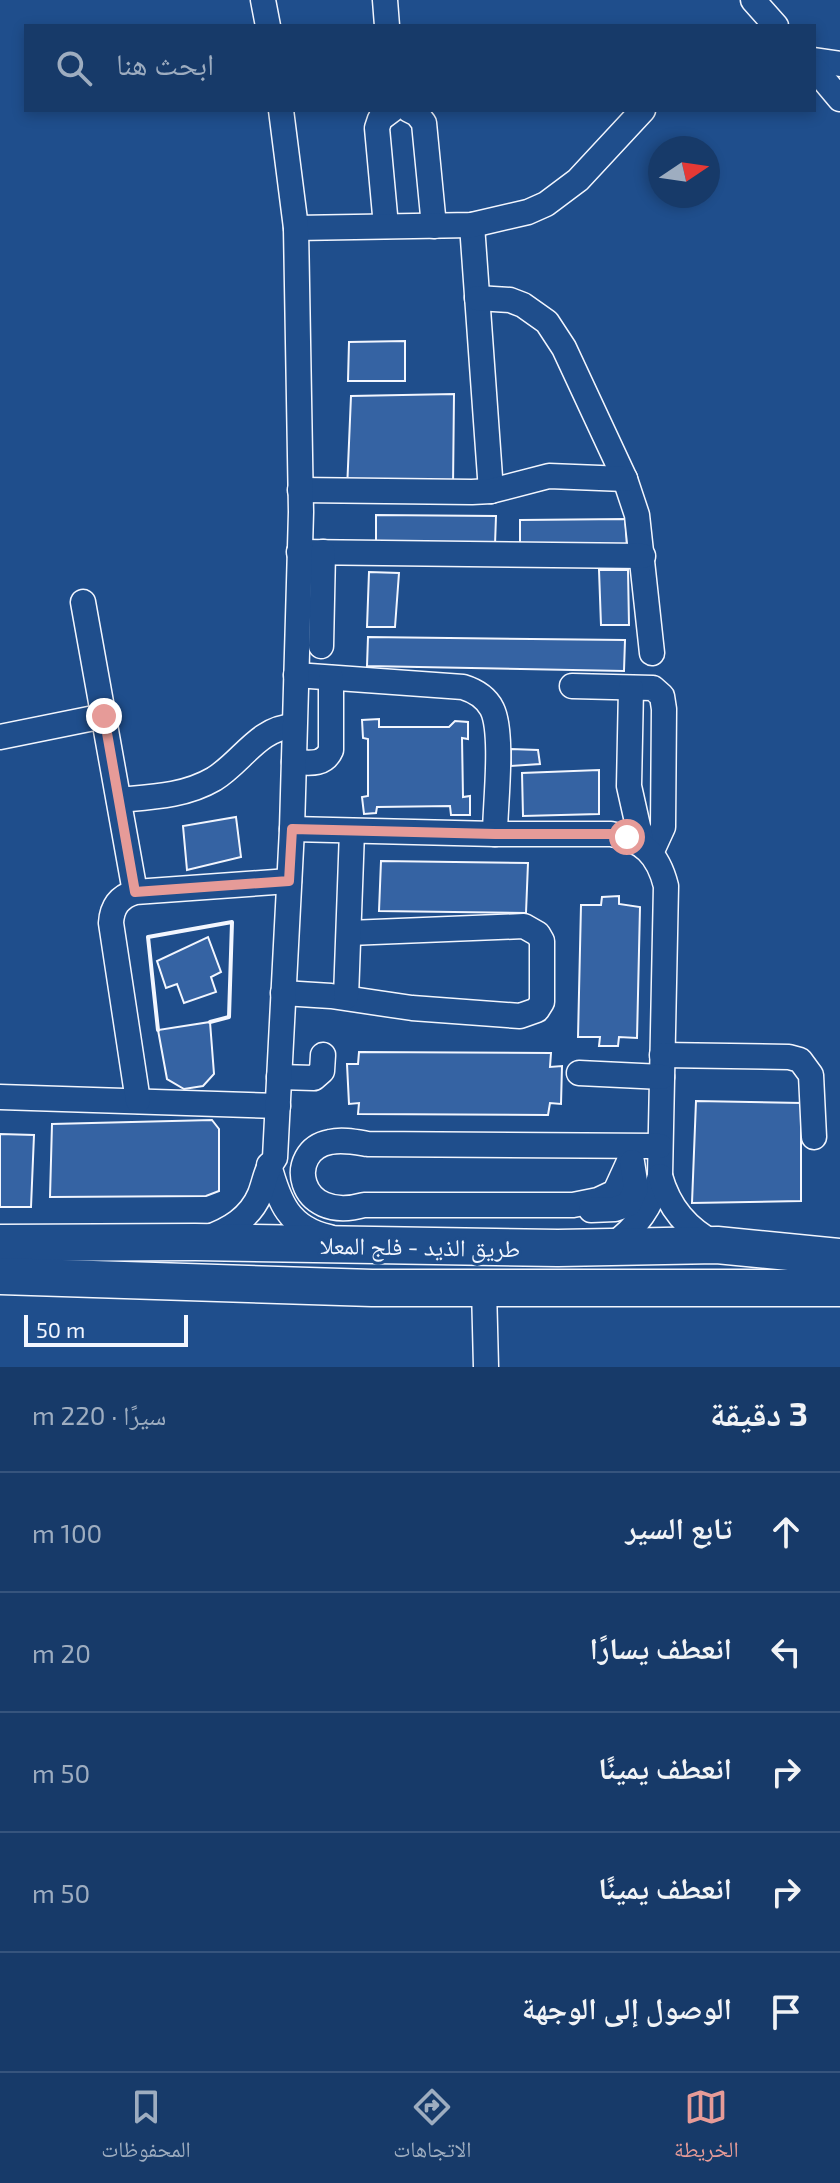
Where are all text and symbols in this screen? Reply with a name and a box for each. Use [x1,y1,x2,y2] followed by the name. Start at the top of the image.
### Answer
[24,24,816,112] search box
[116,45,214,81] text: ابحث هنا
[52,46,96,90] icon: search
[648,136,720,208] north arrow
[86,698,122,734] route end
[609,819,645,855] route start
[320,1230,520,1264] street label: طريق الذيد - فلج المعلا
[24,1311,188,1347] scale bar
[36,1316,85,1342] text: 50 m
[710,1392,808,1433] text: 3 دقيقة
[32,1399,166,1430] text: سيرًا · 220 m
[625,1509,732,1545] text: تابع السير
[764,1510,808,1554] icon: ahead
[32,1517,102,1548] text: 100 m
[590,1629,732,1665] text: انعطف يسارًا
[764,1630,808,1674] icon: left
[32,1637,91,1668] text: 20 m
[598,1749,732,1785] text: انعطف يمينًا
[764,1750,808,1794] icon: right
[32,1757,90,1788] text: 50 m
[598,1869,732,1905] text: انعطف يمينًا
[764,1870,808,1914] icon: right
[32,1877,90,1908] text: 50 m
[522,1989,732,2025] text: الوصول إلى الوجهة
[764,1990,808,2034] icon: arrive
[101,2085,191,2171] tab: المحفوظات
[393,2085,471,2171] tab: الاتجاهات
[674,2085,739,2171] tab: الخريطة

